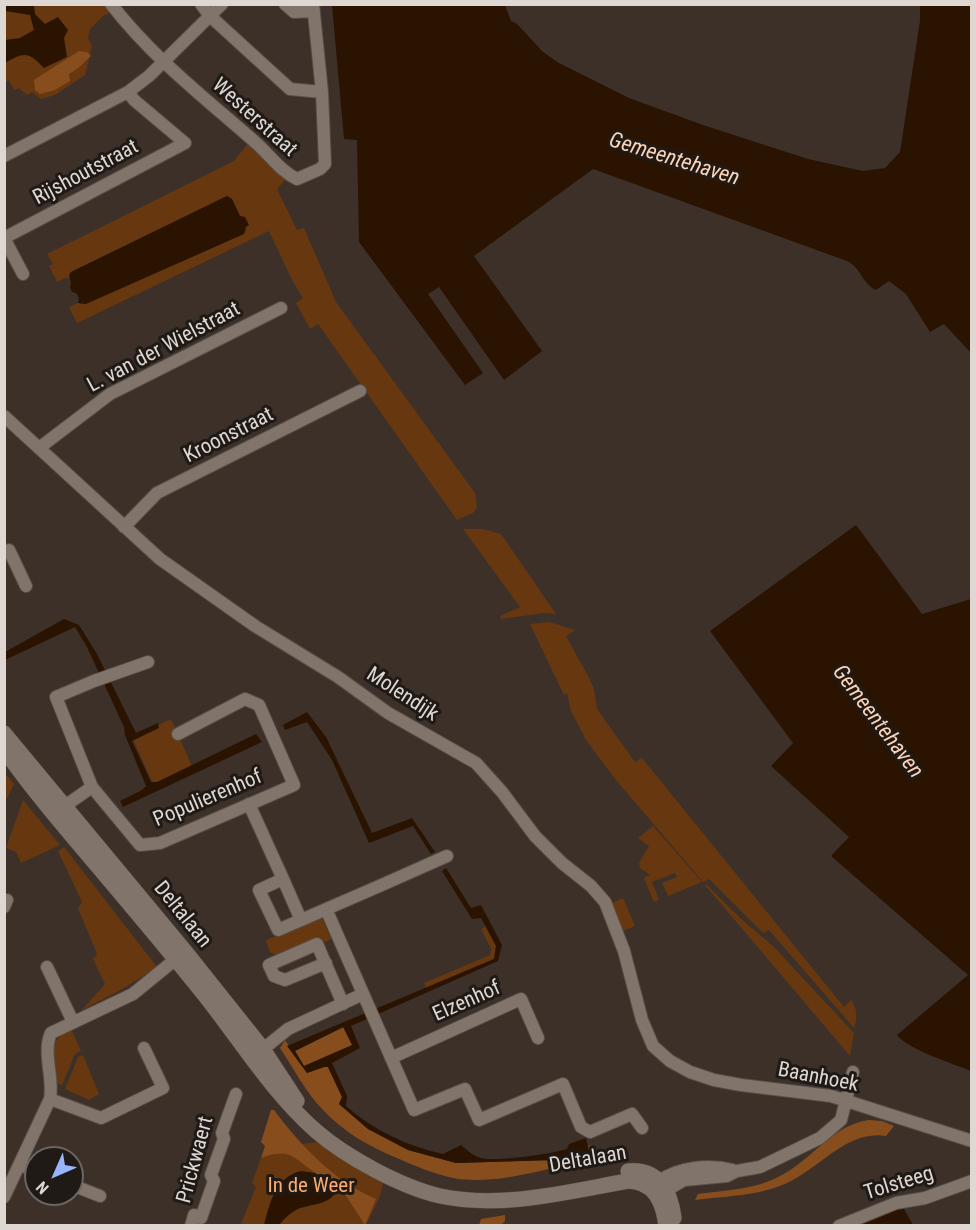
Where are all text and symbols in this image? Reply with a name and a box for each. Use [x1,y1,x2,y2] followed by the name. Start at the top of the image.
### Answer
[206,73,302,163] street label: Westerstraat
[606,128,742,192] water label: Gemeentehaven
[29,135,143,211] street label: Rijshoutstraat
[83,297,245,399] street label: L. van der Wielstraat
[180,403,278,469] street label: Kroonstraat
[826,660,928,784] water label: Gemeentehaven
[361,662,443,728] street label: Molendijk
[150,765,266,833] street label: Populierenhof
[148,877,216,953] street label: Deltalaan
[429,976,505,1028] street label: Elzenhof
[775,1058,861,1098] street label: Baanhoek
[172,1114,220,1206] street label: Prickwaert
[547,1141,629,1179] street label: Deltalaan
[24,1146,84,1206] north arrow
[861,1162,937,1206] street label: Tolsteeg
[267,1174,355,1200] park label: In de Weer
[32,1177,53,1198] text: N

